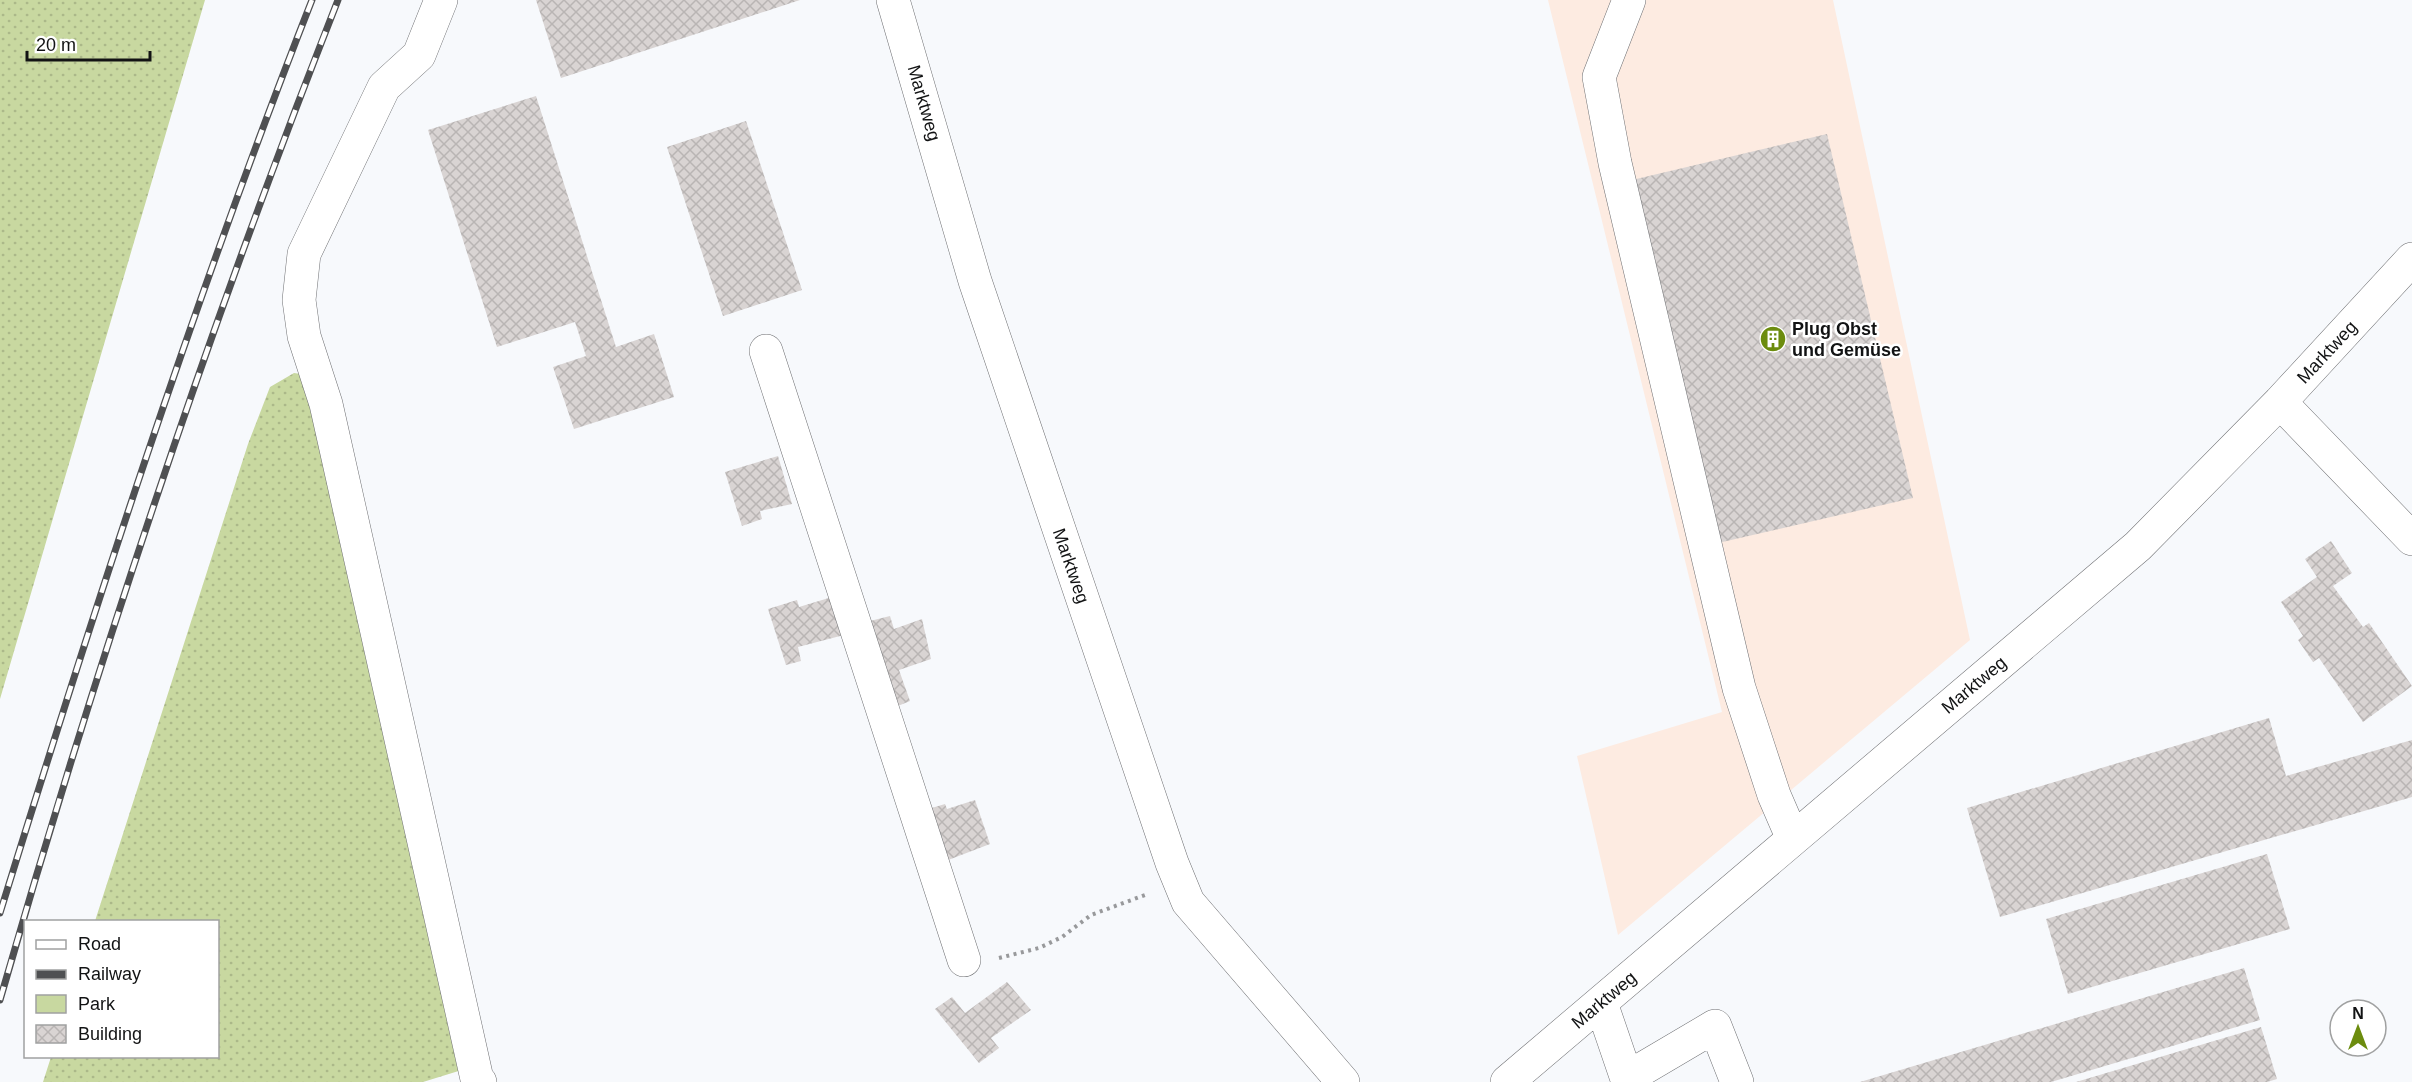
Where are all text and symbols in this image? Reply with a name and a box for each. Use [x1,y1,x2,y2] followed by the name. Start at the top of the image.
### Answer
[27,24,150,62] scale bar
[36,35,76,55] text: 20 m
[904,63,944,143] street label: Marktweg
[2293,317,2361,387] street label: Marktweg
[1792,319,1901,360] place label: Plug Obst und Gemüse
[1758,324,1788,354] building icon: Plug Obst und Gemüse
[1049,526,1093,606] street label: Marktweg
[1938,652,2010,718] street label: Marktweg
[24,920,219,1058] legend
[78,934,121,954] text: Road
[78,964,141,984] text: Railway
[1568,967,1640,1033] street label: Marktweg
[78,994,116,1014] text: Park
[2328,998,2388,1058] north arrow
[2352,1005,2364,1022] text: N
[78,1024,142,1044] text: Building

